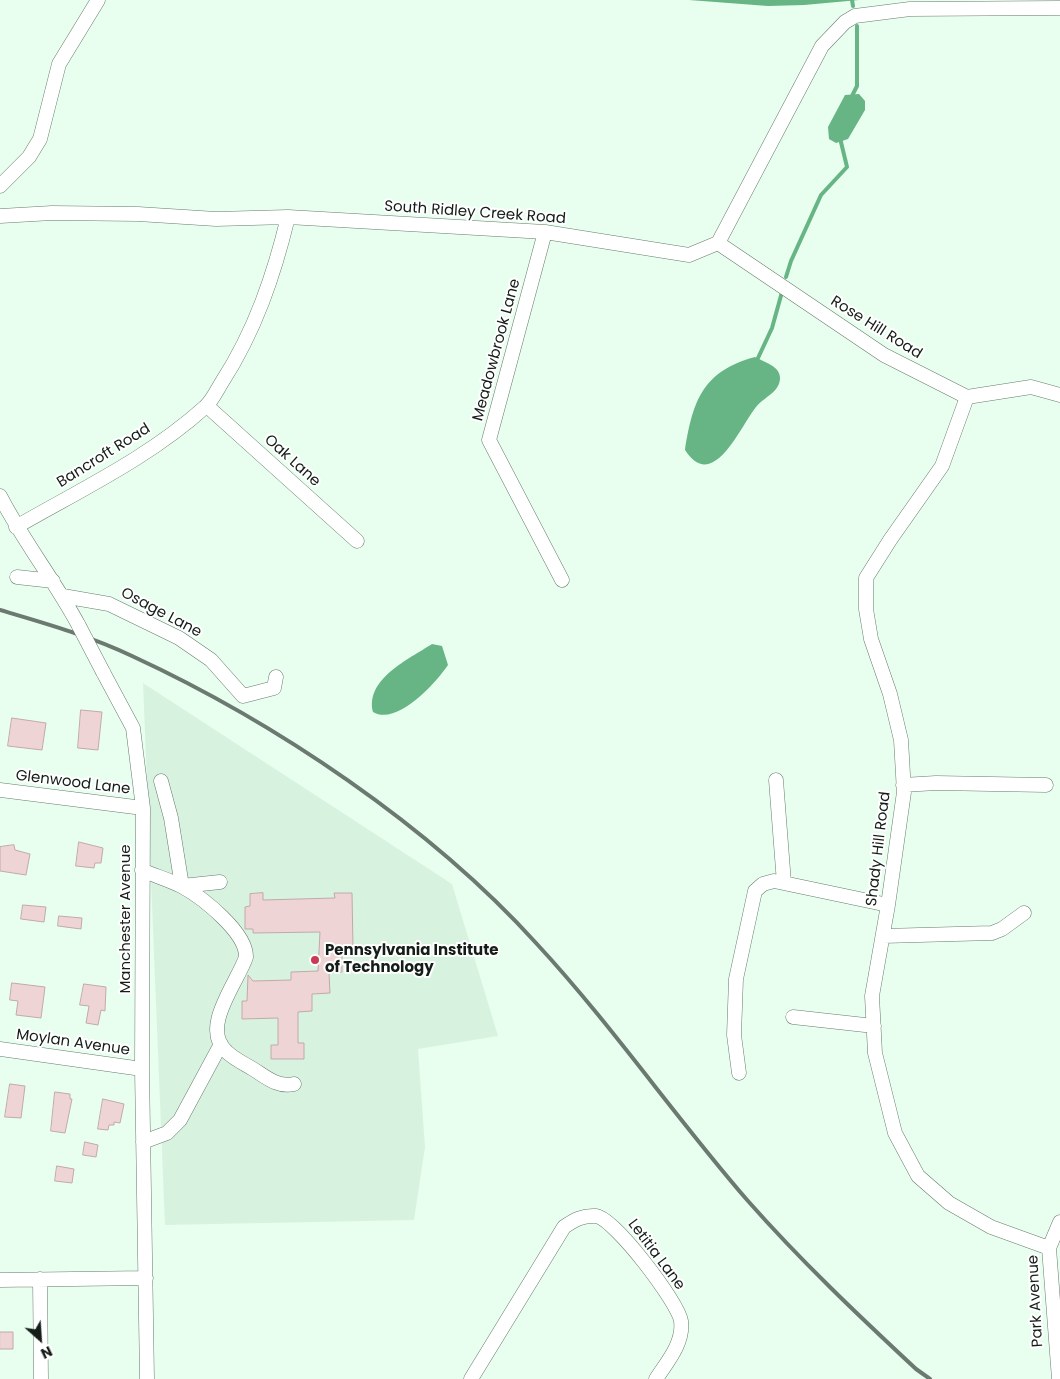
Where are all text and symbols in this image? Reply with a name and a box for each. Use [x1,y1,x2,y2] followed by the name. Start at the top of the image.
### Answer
[384,198,566,228] street label: South Ridley Creek Road
[469,277,525,423] street label: Meadowbrook Lane
[827,293,925,363] street label: Rose Hill Road
[54,420,154,492] street label: Bancroft Road
[260,431,324,491] street label: Oak Lane
[118,584,204,642] street label: Osage Lane
[15,767,131,799] street label: Glenwood Lane
[863,791,895,907] street label: Shady Hill Road
[117,844,135,994] street label: Manchester Avenue
[325,942,499,977] place label: Pennsylvania Institute of Technology
[309,954,321,966] marker: Pennsylvania Institute of Technology
[15,1026,131,1060] street label: Moylan Avenue
[624,1216,688,1294] street label: Letitia Lane
[1025,1254,1047,1348] street label: Park Avenue
[15,1314,65,1364] north arrow
[37,1341,56,1364] text: N

